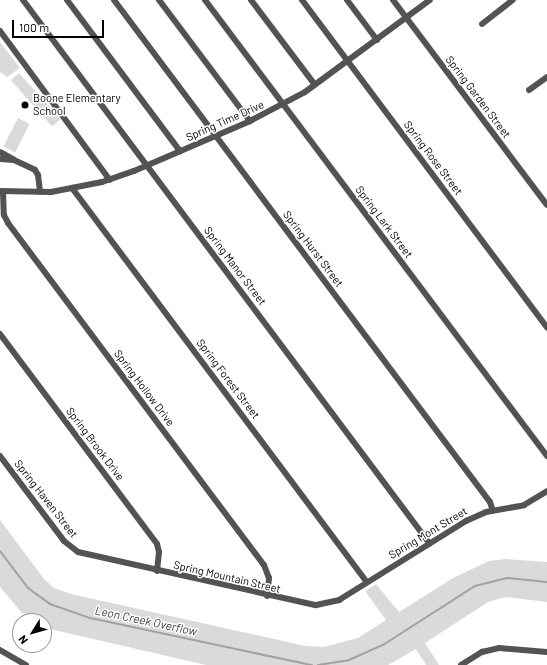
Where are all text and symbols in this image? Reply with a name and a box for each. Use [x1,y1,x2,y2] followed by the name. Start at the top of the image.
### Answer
[14,12,106,38] scale bar
[19,20,49,34] text: 100 m
[443,53,513,141] street label: Spring Garden Street
[33,92,121,118] place label: Boone Elementary School
[184,98,266,144] street label: Spring Time Drive
[20,100,30,110] marker: Boone Elementary School
[401,118,465,198] street label: Spring Rose Street
[353,183,415,261] street label: Spring Lark Street
[280,208,346,290] street label: Spring Hurst Street
[201,224,269,308] street label: Spring Manor Street
[194,337,262,421] street label: Spring Forest Street
[111,347,177,429] street label: Spring Hollow Drive
[63,405,127,483] street label: Spring Brook Drive
[12,457,80,541] street label: Spring Haven Street
[386,504,470,562] street label: Spring Mont Street
[172,558,282,596] street label: Spring Mountain Street
[94,603,198,639] water label: Leon Creek Overflow
[12,613,52,653] north arrow
[15,633,30,647] text: N

